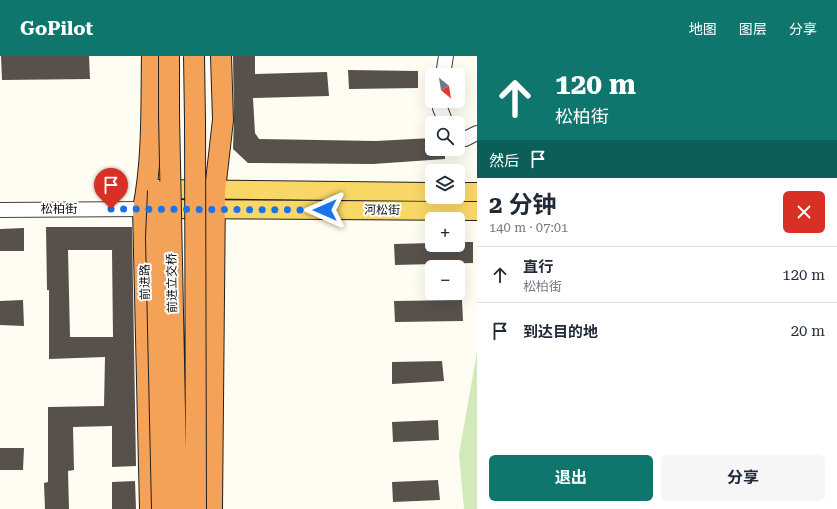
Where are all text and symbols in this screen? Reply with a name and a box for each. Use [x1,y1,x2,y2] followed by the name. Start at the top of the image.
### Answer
[20,17,93,40] text: GoPilot
[689,21,717,37] text: 地图
[739,21,767,37] text: 图层
[789,21,817,37] text: 分享
[425,68,465,108] north arrow
[425,68,465,300] map controls
[555,68,636,101] text: 120 m
[489,72,541,124] icon: ahead
[555,106,609,127] text: 松柏街
[425,116,465,156] button: search
[527,148,549,170] icon: arrive
[489,152,519,170] text: 然后
[425,164,465,204] button: layers
[94,168,128,209] pin
[100,174,122,196] icon: arrive
[304,189,346,231] position arrow
[489,191,557,219] text: 2 分钟
[783,191,825,233] button: close
[41,202,77,216] street label: 松柏街
[364,203,400,217] street label: 河松街
[425,212,465,252] button: +
[489,220,568,235] text: 140 m · 07:01
[164,253,180,313] street label: 前进立交桥
[523,258,553,276] text: 直行
[425,260,465,300] button: −
[138,264,152,300] street label: 前进路
[489,264,511,286] icon: ahead
[782,266,825,284] text: 120 m
[523,279,562,294] text: 松柏街
[489,320,511,342] icon: arrive
[791,322,825,340] text: 20 m
[523,323,598,341] text: 到达目的地
[489,455,653,501] button: 退出
[661,455,825,501] button: 分享

